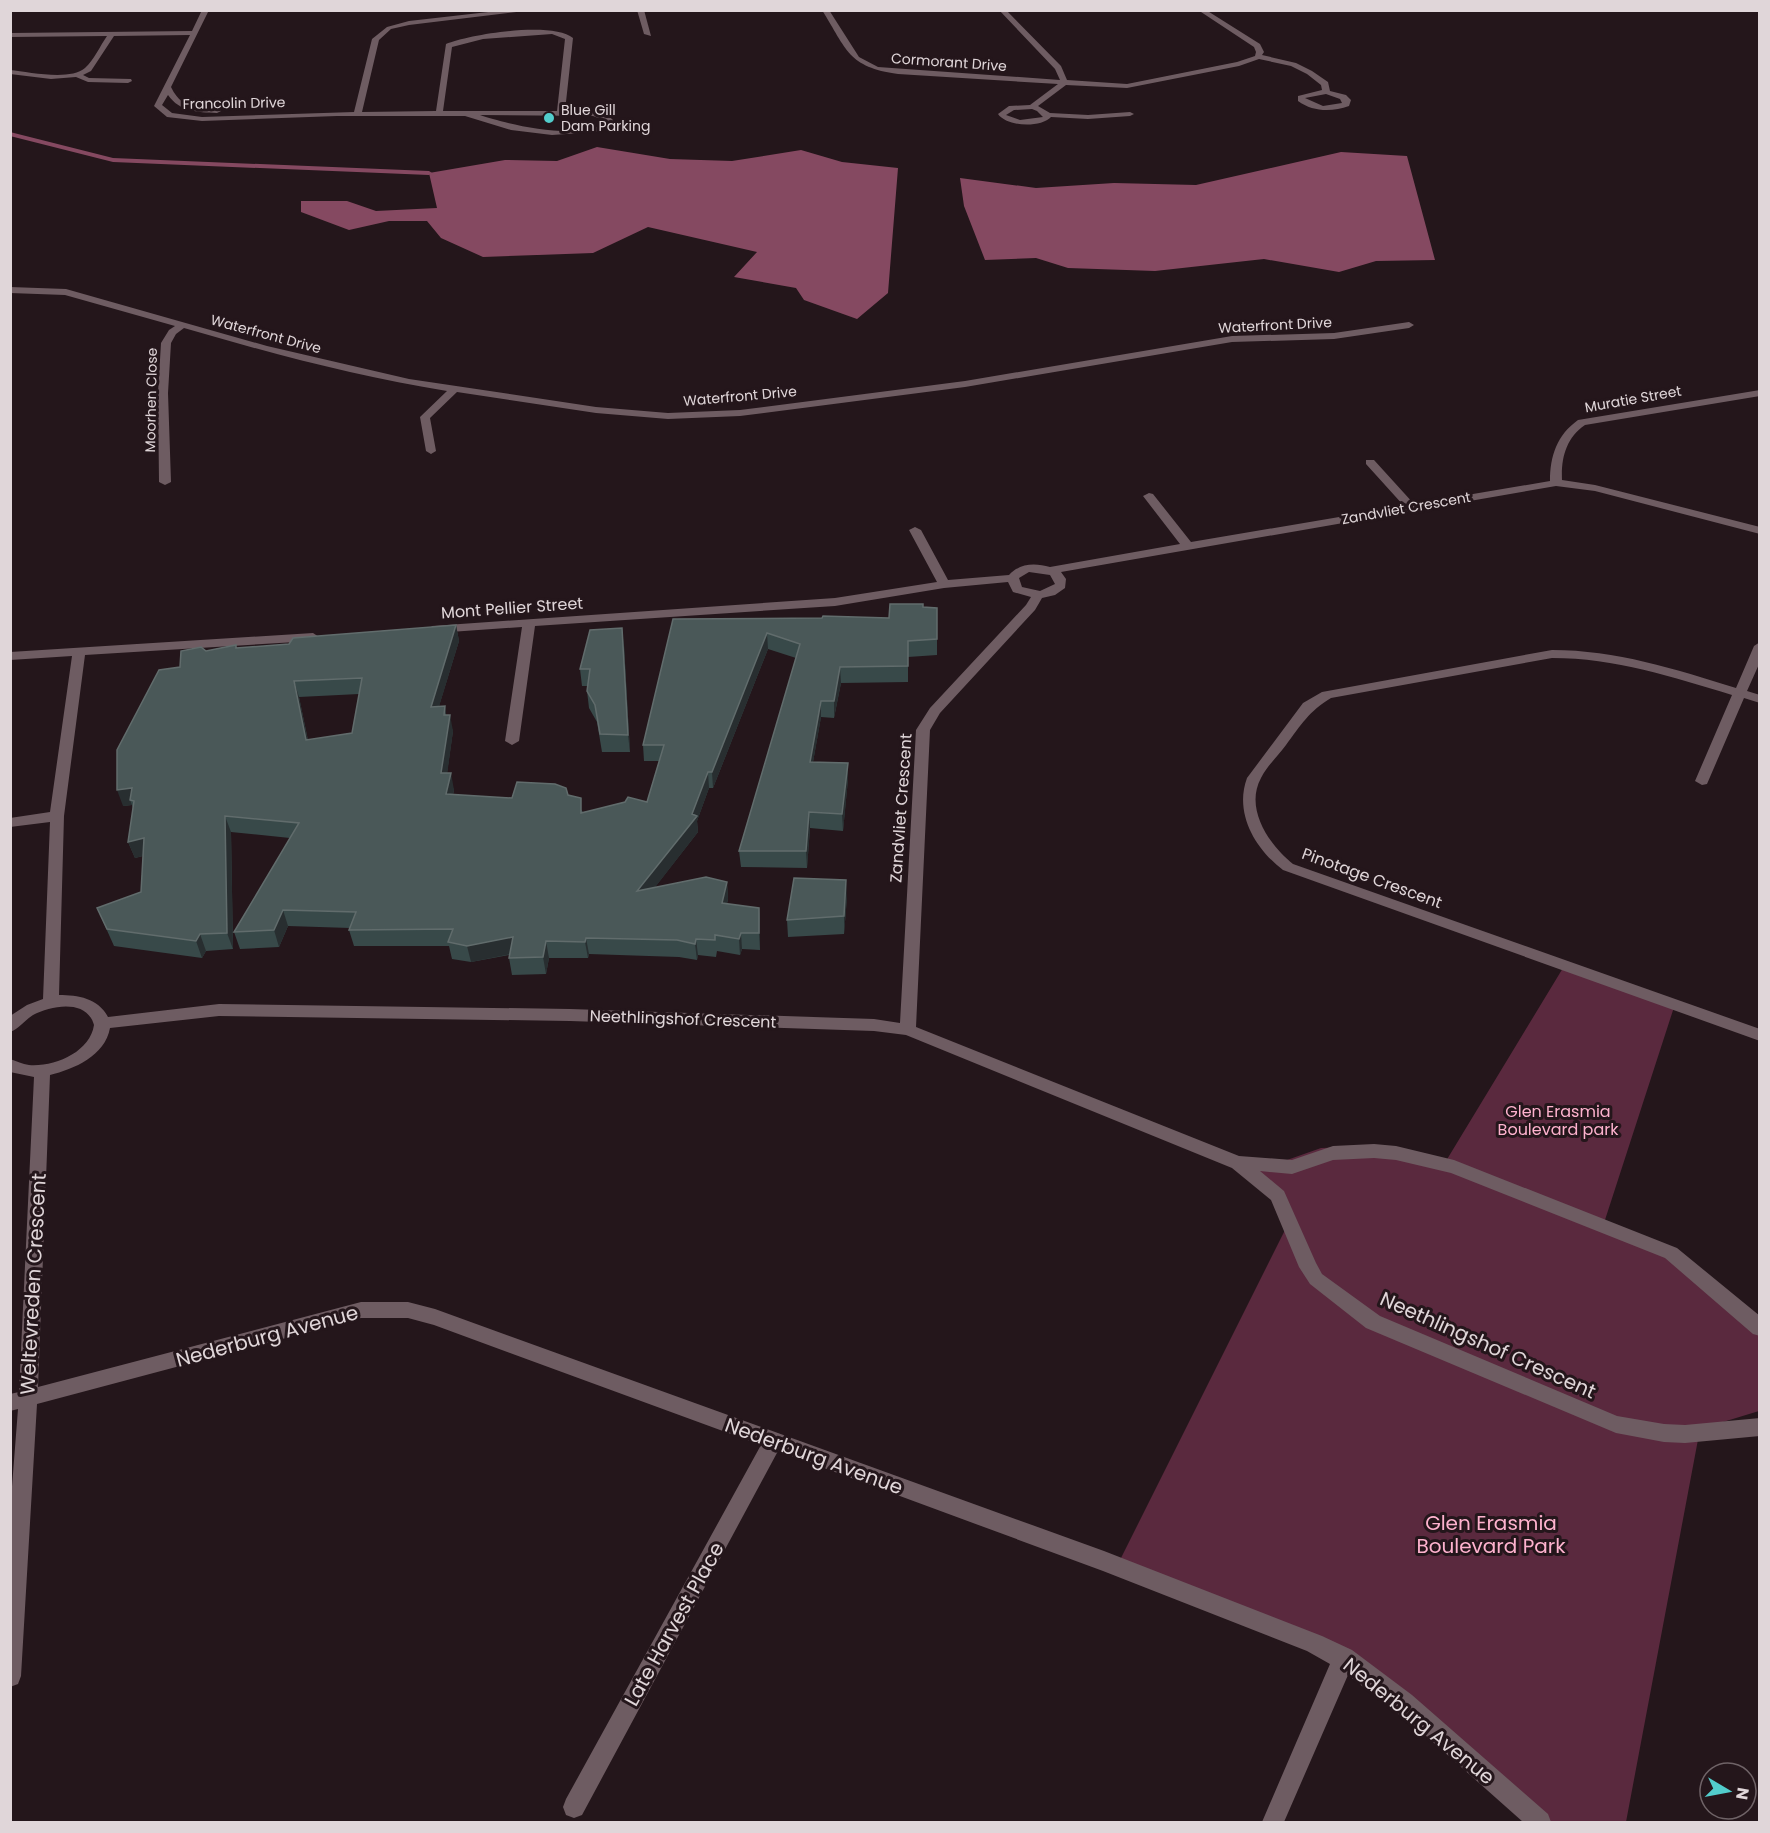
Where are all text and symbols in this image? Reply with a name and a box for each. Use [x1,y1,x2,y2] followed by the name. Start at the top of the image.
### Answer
[890,48,1008,76] street label: Cormorant Drive
[182,92,286,114] street label: Francolin Drive
[561,100,650,136] place label: Blue Gill Dam Parking
[542,111,556,125] marker: Blue Gill Dam Parking
[208,310,324,358] street label: Waterfront Drive
[1218,312,1333,338] street label: Waterfront Drive
[140,347,162,453] street label: Moorhen Close
[682,381,798,411] street label: Waterfront Drive
[1583,381,1683,417] street label: Muratie Street
[1340,487,1472,529] street label: Zandvliet Crescent
[440,592,584,624] street label: Mont Pellier Street
[884,732,918,883] street label: Zandvliet Crescent
[1299,842,1445,914] street label: Pinotage Crescent
[589,1004,777,1034] street label: Neethlingshof Crescent
[1498,1100,1619,1141] park label: Glen Erasmia Boulevard park
[13,1172,53,1396] street label: Weltevreden Crescent
[1376,1285,1600,1405] street label: Neethlingshof Crescent
[173,1298,361,1374] street label: Nederburg Avenue
[721,1411,907,1501] street label: Nederburg Avenue
[1416,1509,1566,1560] park label: Glen Erasmia Boulevard Park
[617,1537,731,1711] street label: Late Harvest Place
[1337,1651,1501,1791] street label: Nederburg Avenue
[1698,1761,1758,1821] north arrow
[1730,1786,1755,1801] text: N

